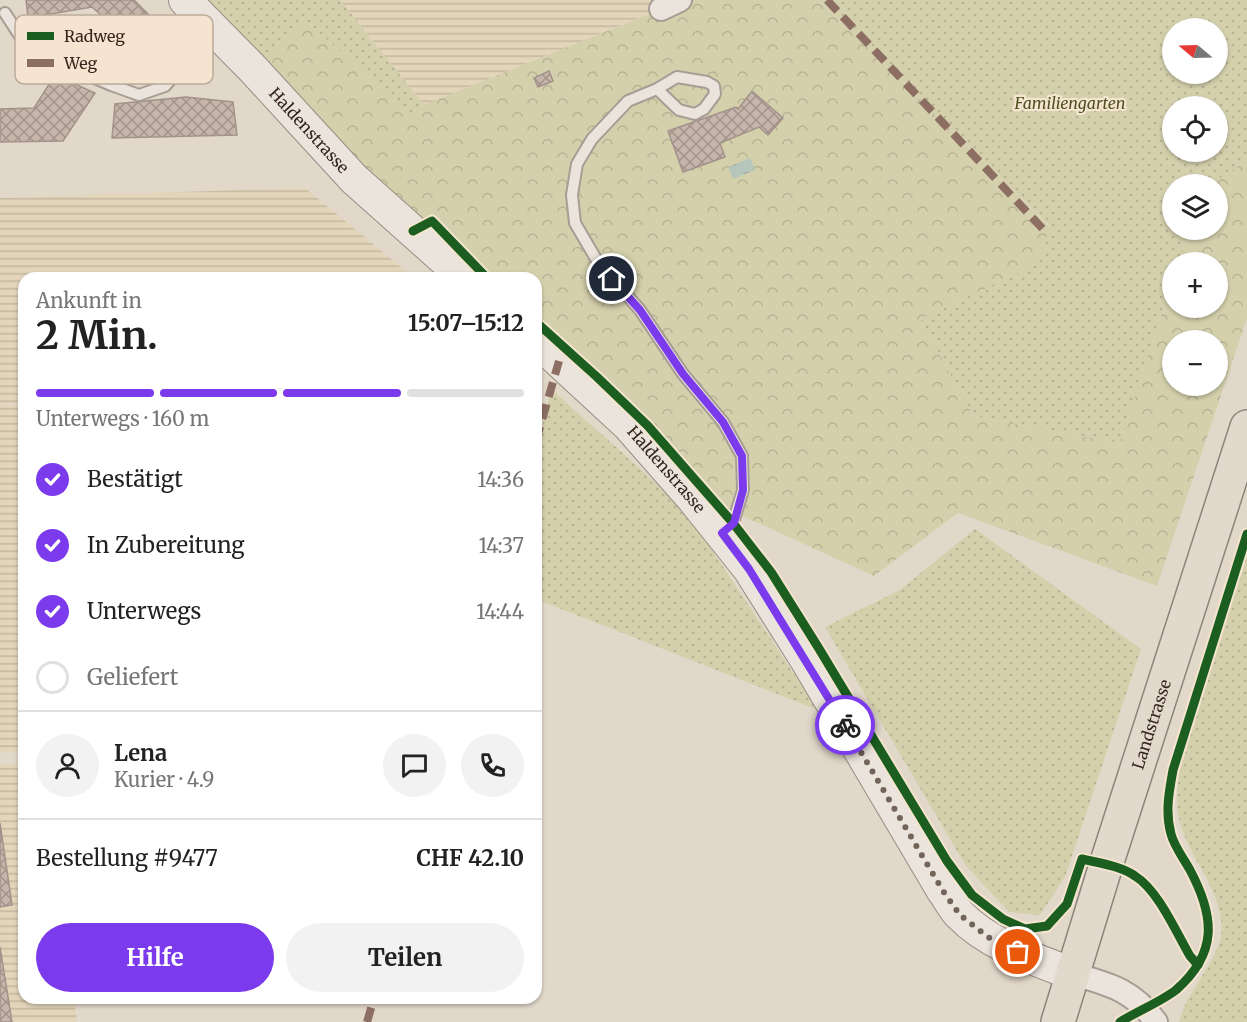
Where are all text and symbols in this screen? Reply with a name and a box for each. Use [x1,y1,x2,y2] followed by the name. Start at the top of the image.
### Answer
[15,15,213,84] legend
[1162,18,1228,84] north arrow
[1162,18,1228,396] map controls
[64,26,125,46] text: Radweg
[63,53,98,73] text: Weg
[265,83,353,177] street label: Haldenstrasse
[1014,93,1125,113] park label: Familiengarten
[1162,96,1228,162] button: locate
[1162,174,1228,240] button: layers
[1162,252,1228,318] button: +
[586,253,637,304] pin
[595,262,628,295] icon: home
[36,288,142,313] text: Ankunft in
[408,309,524,337] text: 15:07–15:12
[36,311,158,360] text: 2 Min.
[1162,330,1228,396] button: −
[36,406,209,431] text: Unterwegs · 160 m
[623,422,710,517] street label: Haldenstrasse
[36,463,69,496] icon: check
[87,465,183,493] text: Bestätigt
[477,467,524,492] text: 14:36
[36,529,69,562] icon: check
[87,531,245,559] text: In Zubereitung
[478,533,524,558] text: 14:37
[36,595,69,628] icon: check
[87,597,201,625] text: Unterwegs
[476,599,524,624] text: 14:44
[87,663,178,691] text: Geliefert
[1127,677,1175,772] street label: Landstrasse
[815,695,875,755] courier
[829,709,862,742] icon: bike
[36,734,99,797] button: person
[383,734,446,797] button: chat
[461,734,524,797] button: phone
[114,739,167,767] text: Lena
[114,767,214,792] text: Kurier · 4.9
[36,844,218,872] text: Bestellung #9477
[416,844,524,872] text: CHF 42.10
[36,923,274,992] button: Hilfe
[286,923,524,992] button: Teilen
[992,926,1043,977] pin
[1001,935,1034,968] icon: bag

